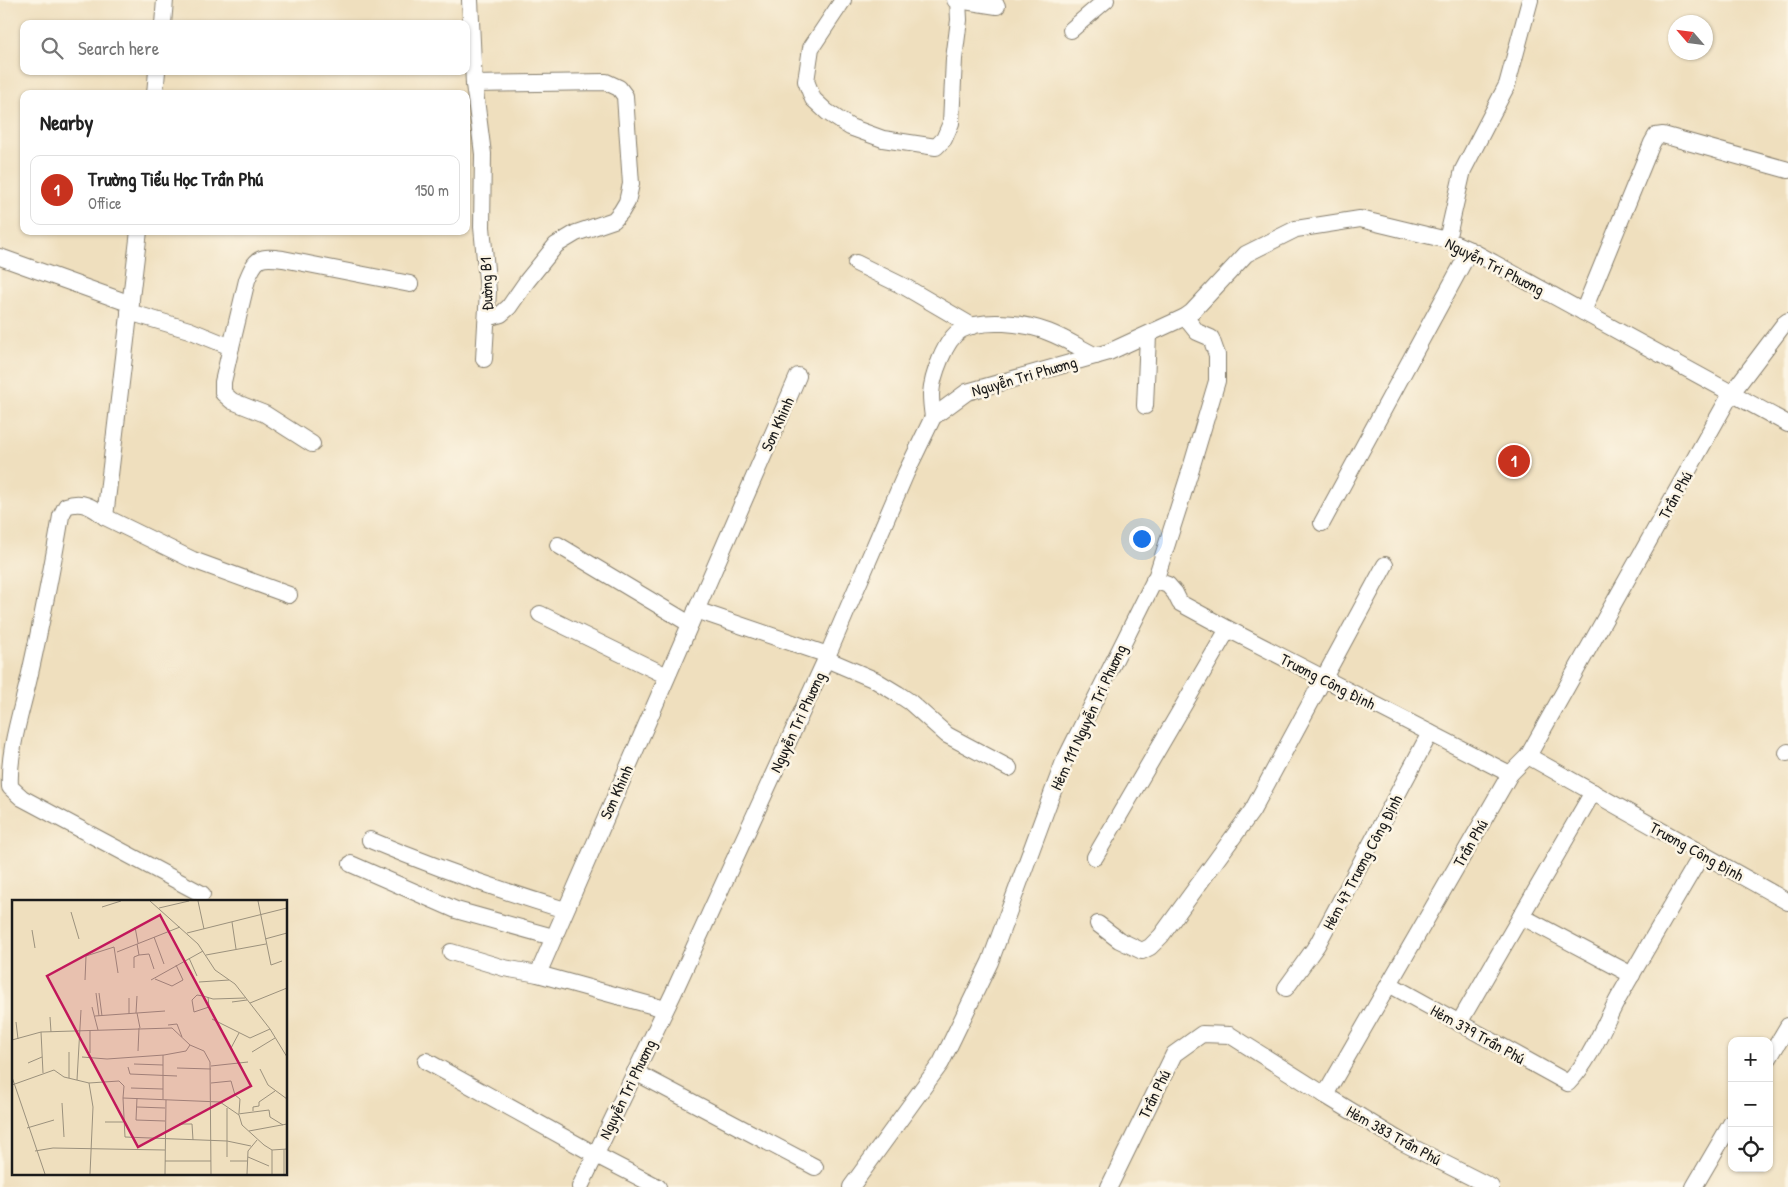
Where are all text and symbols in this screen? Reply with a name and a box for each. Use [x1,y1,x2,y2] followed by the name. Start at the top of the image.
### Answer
[1668,15,1713,60] north arrow
[20,20,470,75] search box
[38,34,66,62] icon: search
[78,35,159,61] text: Search here
[40,108,93,137] text: Nearby
[88,166,263,192] text: Trường Tiểu Học Trần Phú
[54,179,60,201] text: 1
[415,179,449,201] text: 150 m
[88,192,121,214] text: Office
[1442,232,1548,300] street label: Nguyễn Tri Phương
[474,257,498,311] street label: Đường B1
[969,350,1079,402] street label: Nguyễn Tri Phương
[755,393,799,455] street label: Sơn Khinh
[1498,442,1530,480] pin: 1
[1653,467,1697,523] street label: Trần Phú
[1129,526,1155,552] your location
[1045,641,1131,793] street label: Hẻm 111 Nguyễn Tri Phương
[1277,648,1380,715] street label: Trương Công Định
[764,668,830,776] street label: Nguyễn Tri Phương
[594,761,638,823] street label: Sơn Khinh
[1317,790,1407,933] street label: Hẻm 47 Trương Công Định
[1448,815,1493,871] street label: Trần Phú
[1646,816,1748,886] street label: Trương Công Định
[12,900,288,1174] inset map
[1427,999,1530,1069] street label: Hẻm 379 Trần Phú
[593,1035,661,1143] street label: Nguyễn Tri Phương
[1728,1037,1773,1172] map controls
[1728,1037,1773,1082] button: +
[1133,1065,1175,1122] street label: Trần Phú
[1728,1082,1773,1127] button: −
[1343,1100,1446,1170] street label: Hẻm 383 Trần Phú
[1728,1127,1773,1172] button: locate

